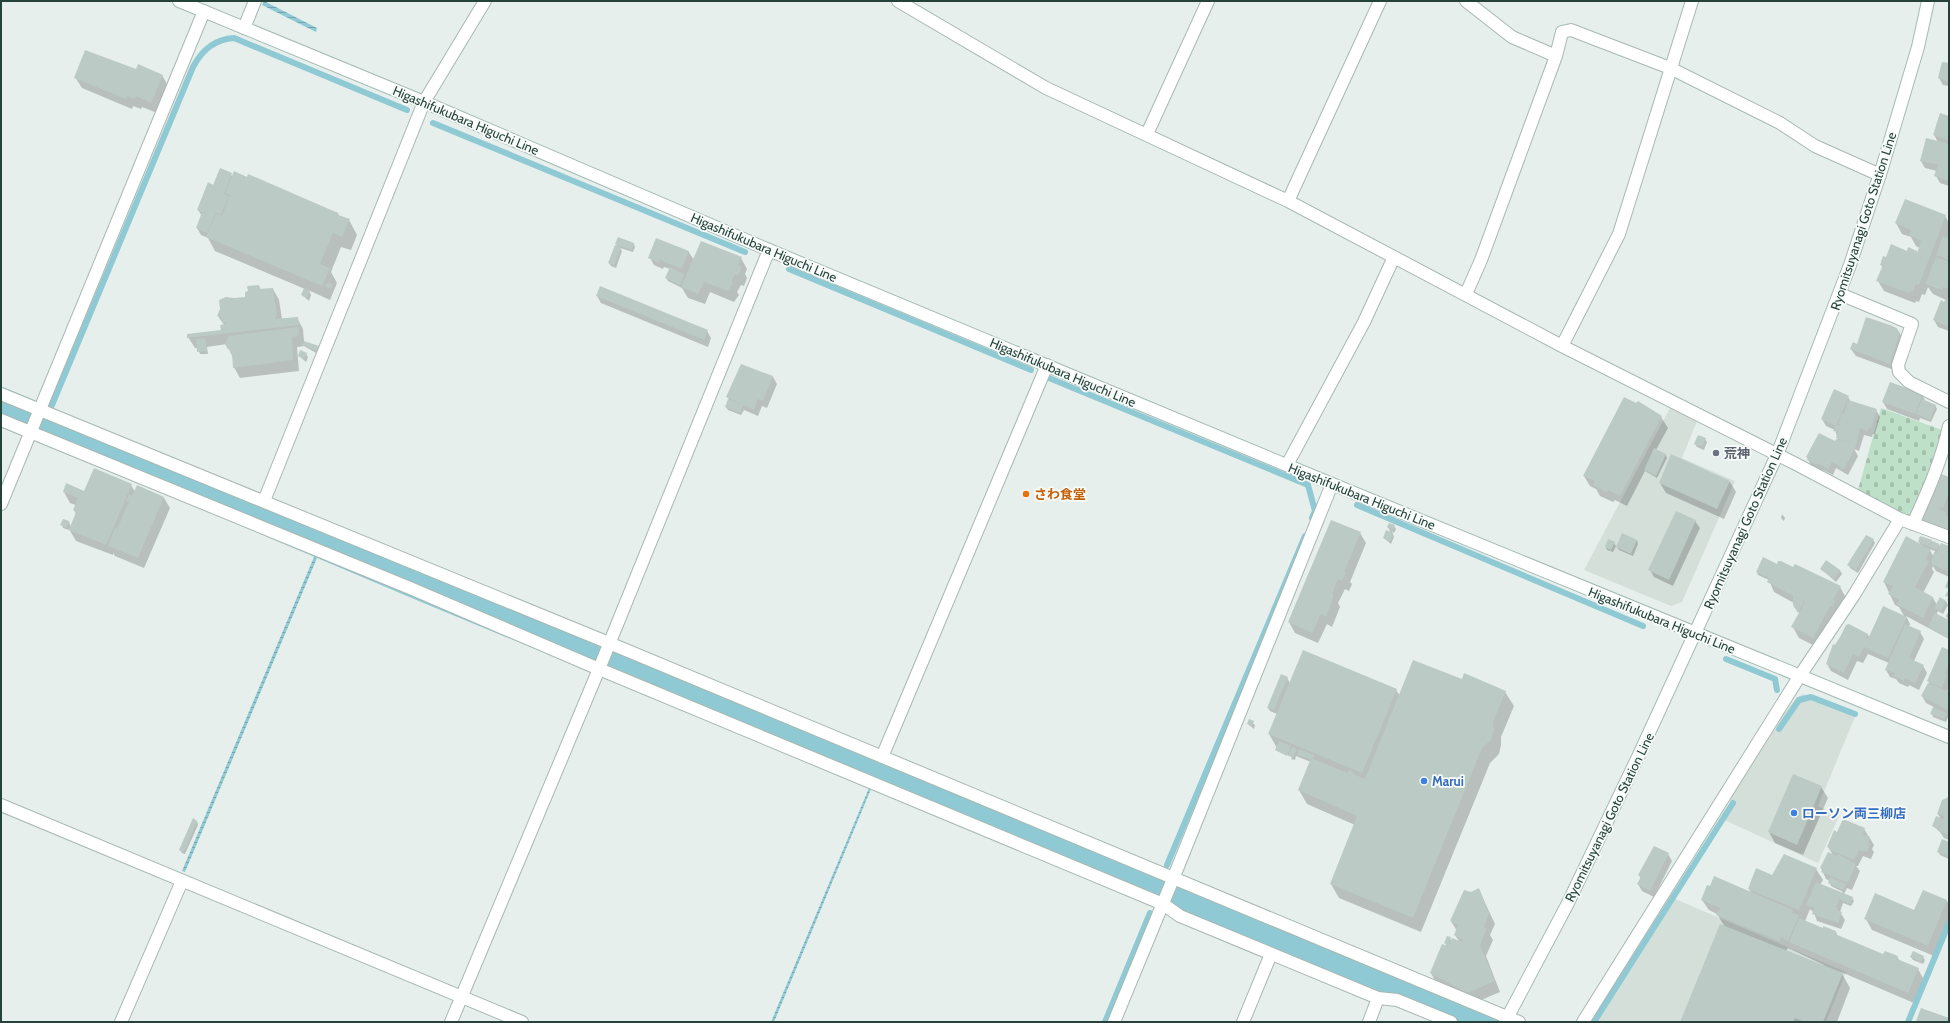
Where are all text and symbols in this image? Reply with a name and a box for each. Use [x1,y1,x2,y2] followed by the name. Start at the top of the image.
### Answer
[391,82,542,158] street label: Higashifukubara Higuchi Line
[1827,130,1900,312] street label: Ryomitsuyanagi Goto Station Line
[689,209,840,285] street label: Higashifukubara Higuchi Line
[988,334,1139,410] street label: Higashifukubara Higuchi Line
[1700,434,1790,611] street label: Ryomitsuyanagi Goto Station Line
[1724,445,1750,461] place label: 荒神
[1711,448,1721,458] marker: 荒神
[1286,459,1438,533] street label: Higashifukubara Higuchi Line
[1034,486,1086,502] place label: さわ食堂
[1021,489,1031,499] marker: さわ食堂
[1586,583,1738,657] street label: Higashifukubara Higuchi Line
[1561,729,1657,904] street label: Ryomitsuyanagi Goto Station Line
[1432,773,1464,789] place label: Marui
[1419,776,1429,786] marker: Marui
[1802,805,1906,821] place label: ローソン両三柳店
[1789,808,1799,818] marker: ローソン両三柳店

